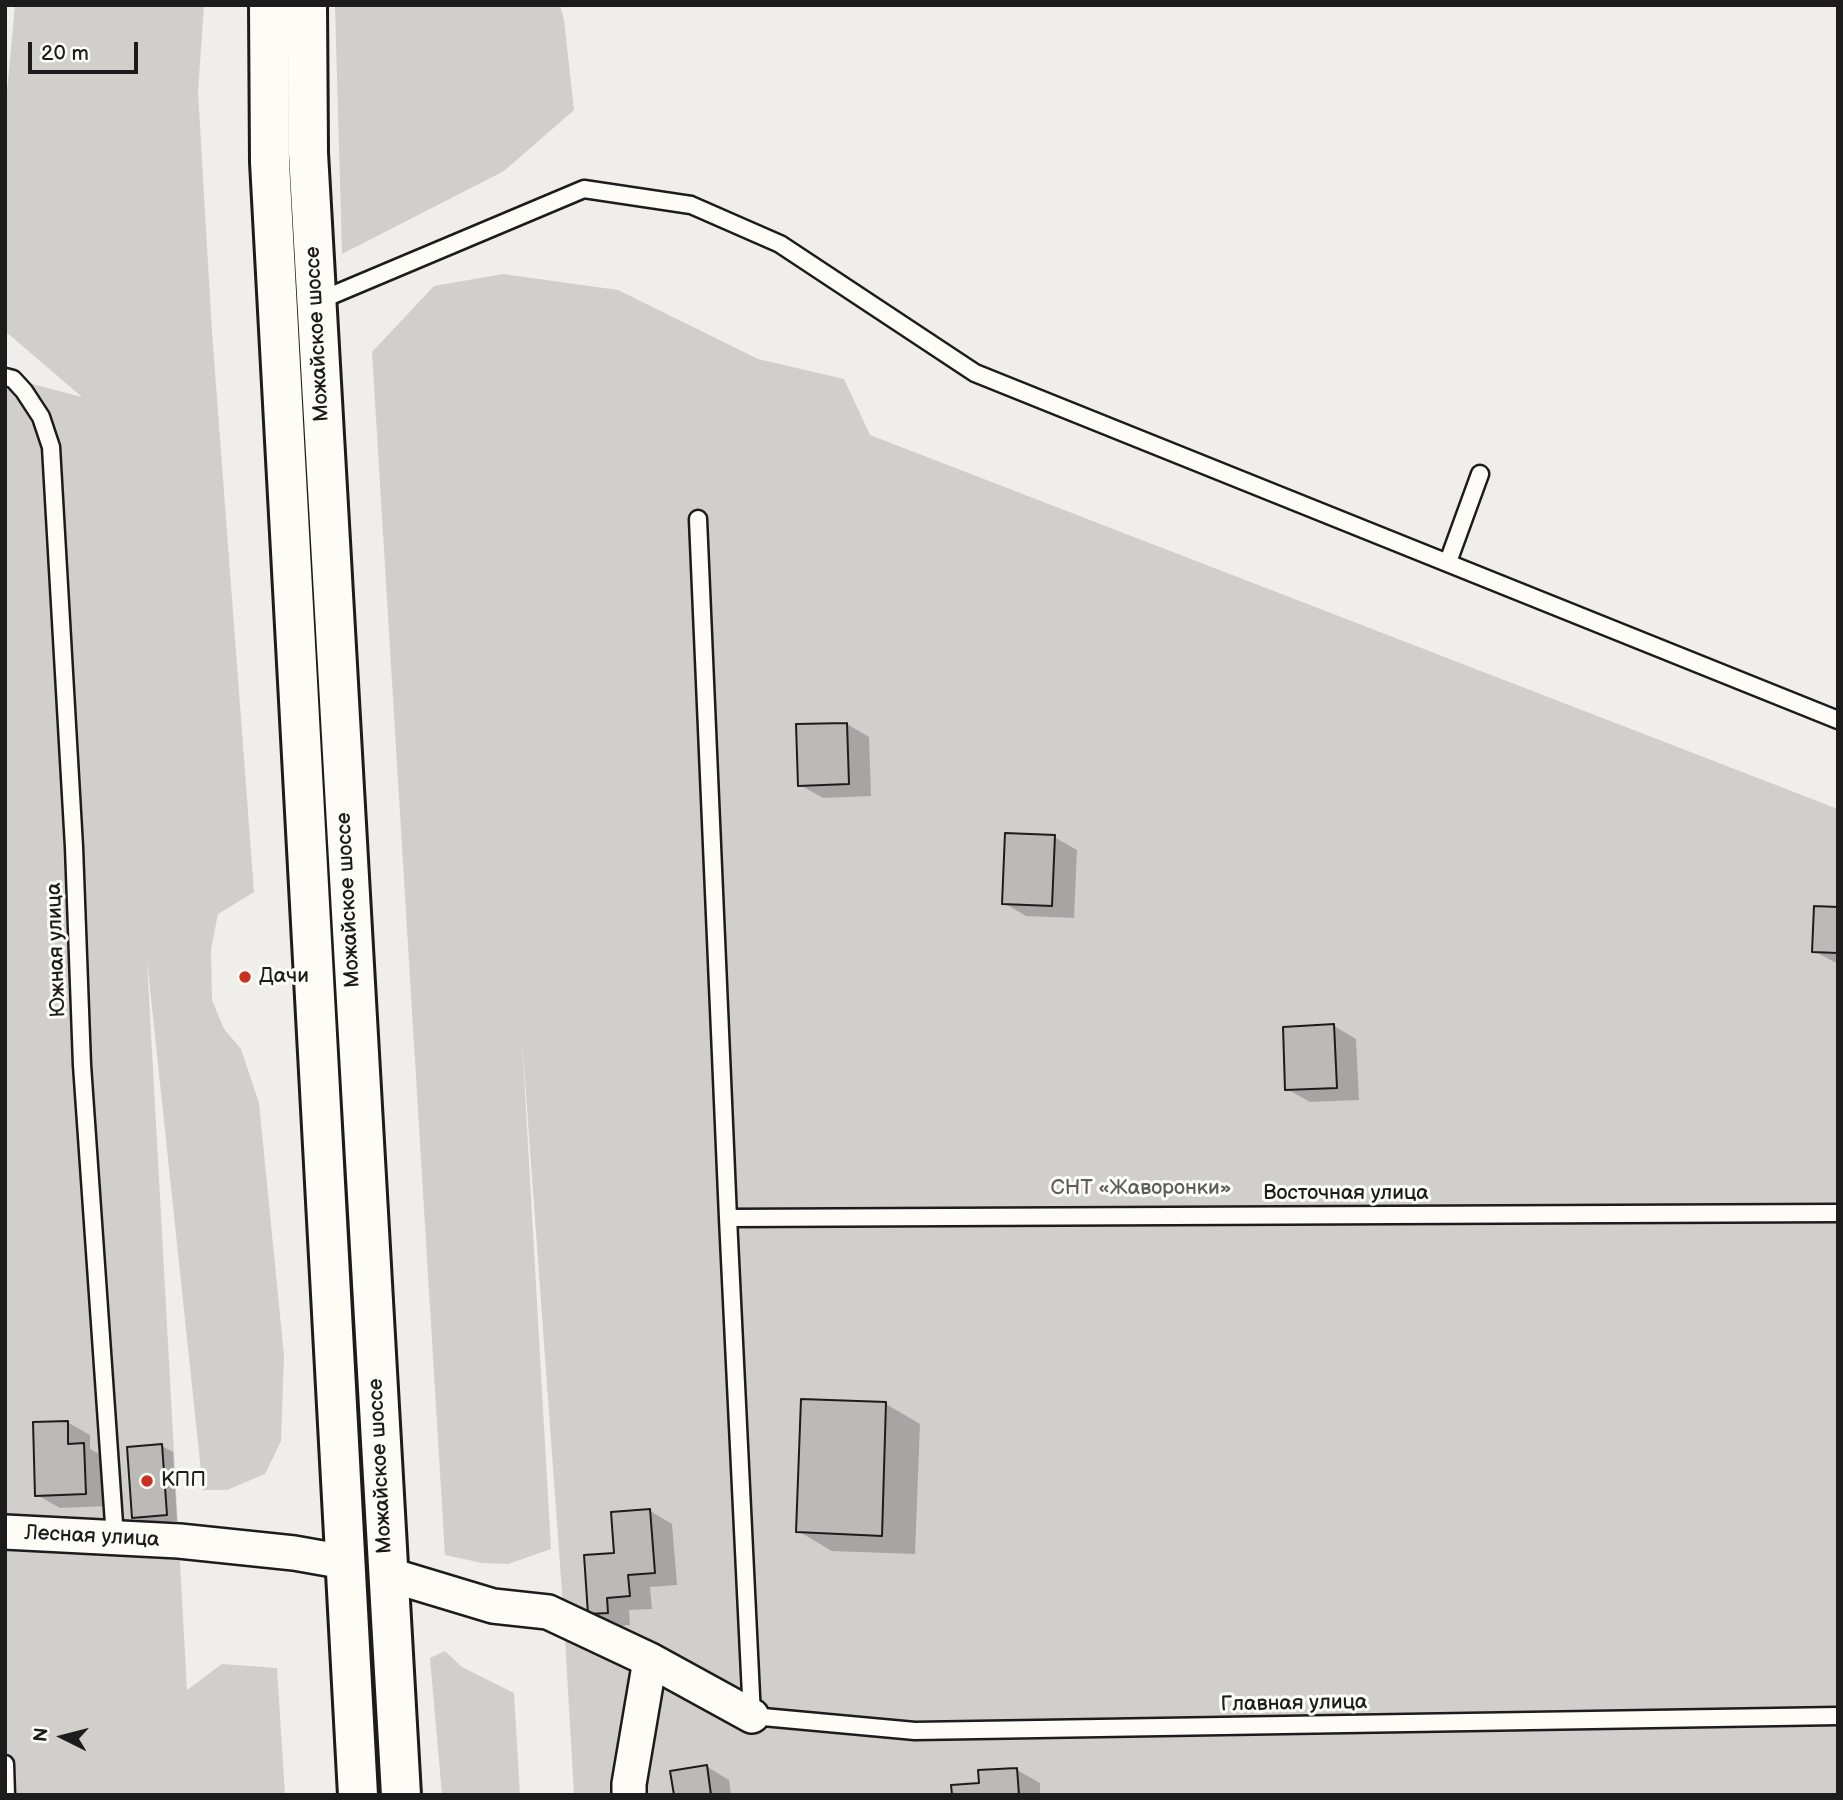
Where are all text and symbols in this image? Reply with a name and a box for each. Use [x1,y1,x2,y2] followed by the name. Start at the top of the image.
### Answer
[32,28,142,72] scale bar
[41,41,89,66] text: 20 m
[301,246,335,422] street label: Можайское шоссе
[332,812,366,988] street label: Можайское шоссе
[42,882,72,1018] street label: Южная улица
[259,964,309,990] place label: Дачи
[237,969,253,985] marker: Дачи
[1051,1176,1231,1202] park label: СНТ «Жаворонки»
[1263,1181,1429,1207] street label: Восточная улица
[364,1378,398,1554] street label: Можайское шоссе
[161,1468,206,1494] place label: КПП
[139,1473,155,1489] marker: КПП
[24,1521,160,1553] street label: Лесная улица
[1220,1690,1368,1718] street label: Главная улица
[28,1702,98,1772] north arrow
[29,1726,54,1743] text: N

